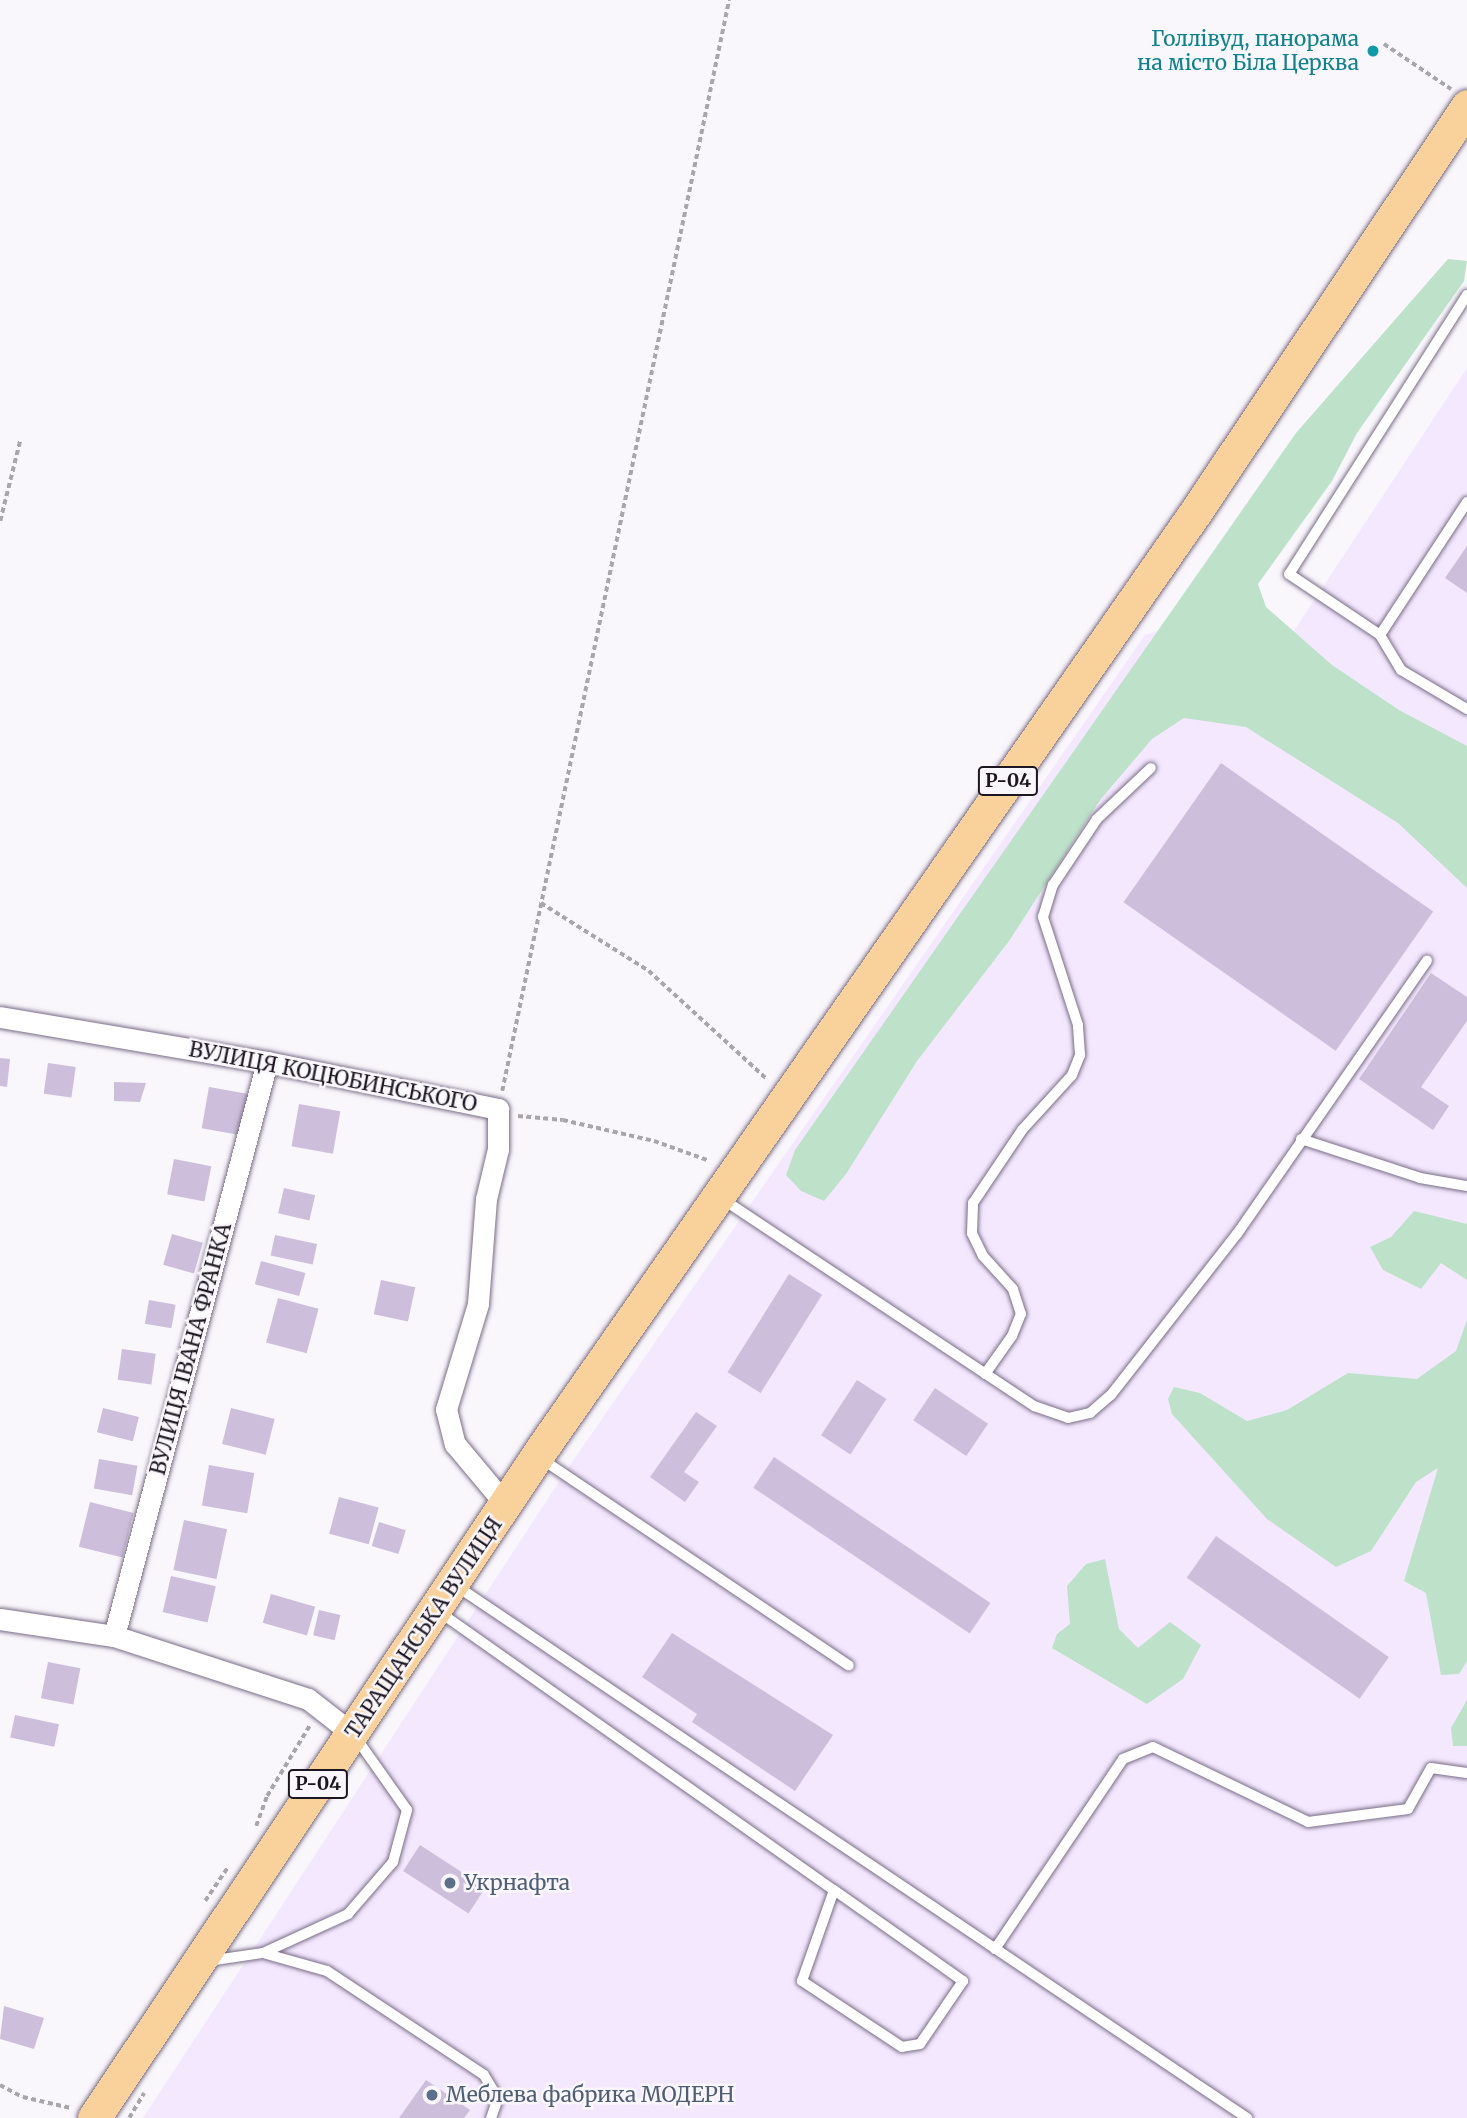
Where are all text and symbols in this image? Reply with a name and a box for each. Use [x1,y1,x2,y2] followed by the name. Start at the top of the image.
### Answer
[1137,26,1359,76] place label: Голлівуд, панорама на місто Біла Церква
[1365,43,1381,59] marker: Голлівуд, панорама на місто Біла Церква
[976,766,1040,796] road number: Р-04
[187,1037,479,1117] street label: ВУЛИЦЯ КОЦЮБИНСЬКОГО
[145,1220,237,1478] street label: ВУЛИЦЯ ІВАНА ФРАНКА
[340,1512,508,1744] street label: ТАРАЩАНСЬКА ВУЛИЦЯ
[286,1768,350,1800] road number: Р-04
[464,1870,570,1896] place label: Укрнафта
[442,1875,458,1891] marker: Укрнафта
[446,2082,734,2108] place label: Меблева фабрика МОДЕРН
[424,2087,440,2103] marker: Меблева фабрика МОДЕРН

